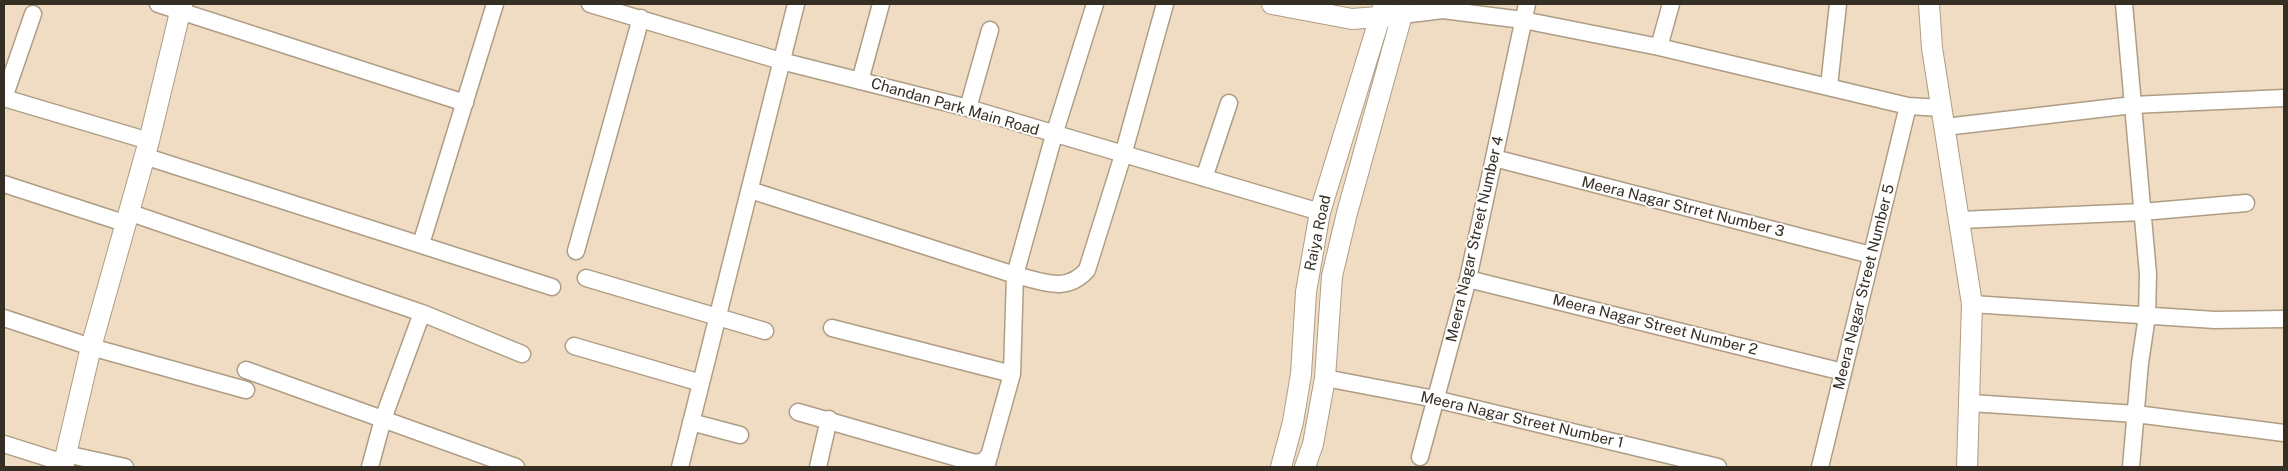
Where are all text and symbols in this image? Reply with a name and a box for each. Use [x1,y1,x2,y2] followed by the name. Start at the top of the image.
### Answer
[869,74,1041,140] street label: Chandan Park Main Road
[1442,134,1508,344] street label: Meera Nagar Street Number 4
[1580,173,1786,241] street label: Meera Nagar Strret Number 3
[1830,182,1898,392] street label: Meera Nagar Street Number 5
[1301,193,1335,273] street label: Raiya Road
[1551,291,1759,359] street label: Meera Nagar Street Number 2
[1419,388,1625,452] street label: Meera Nagar Street Number 1

